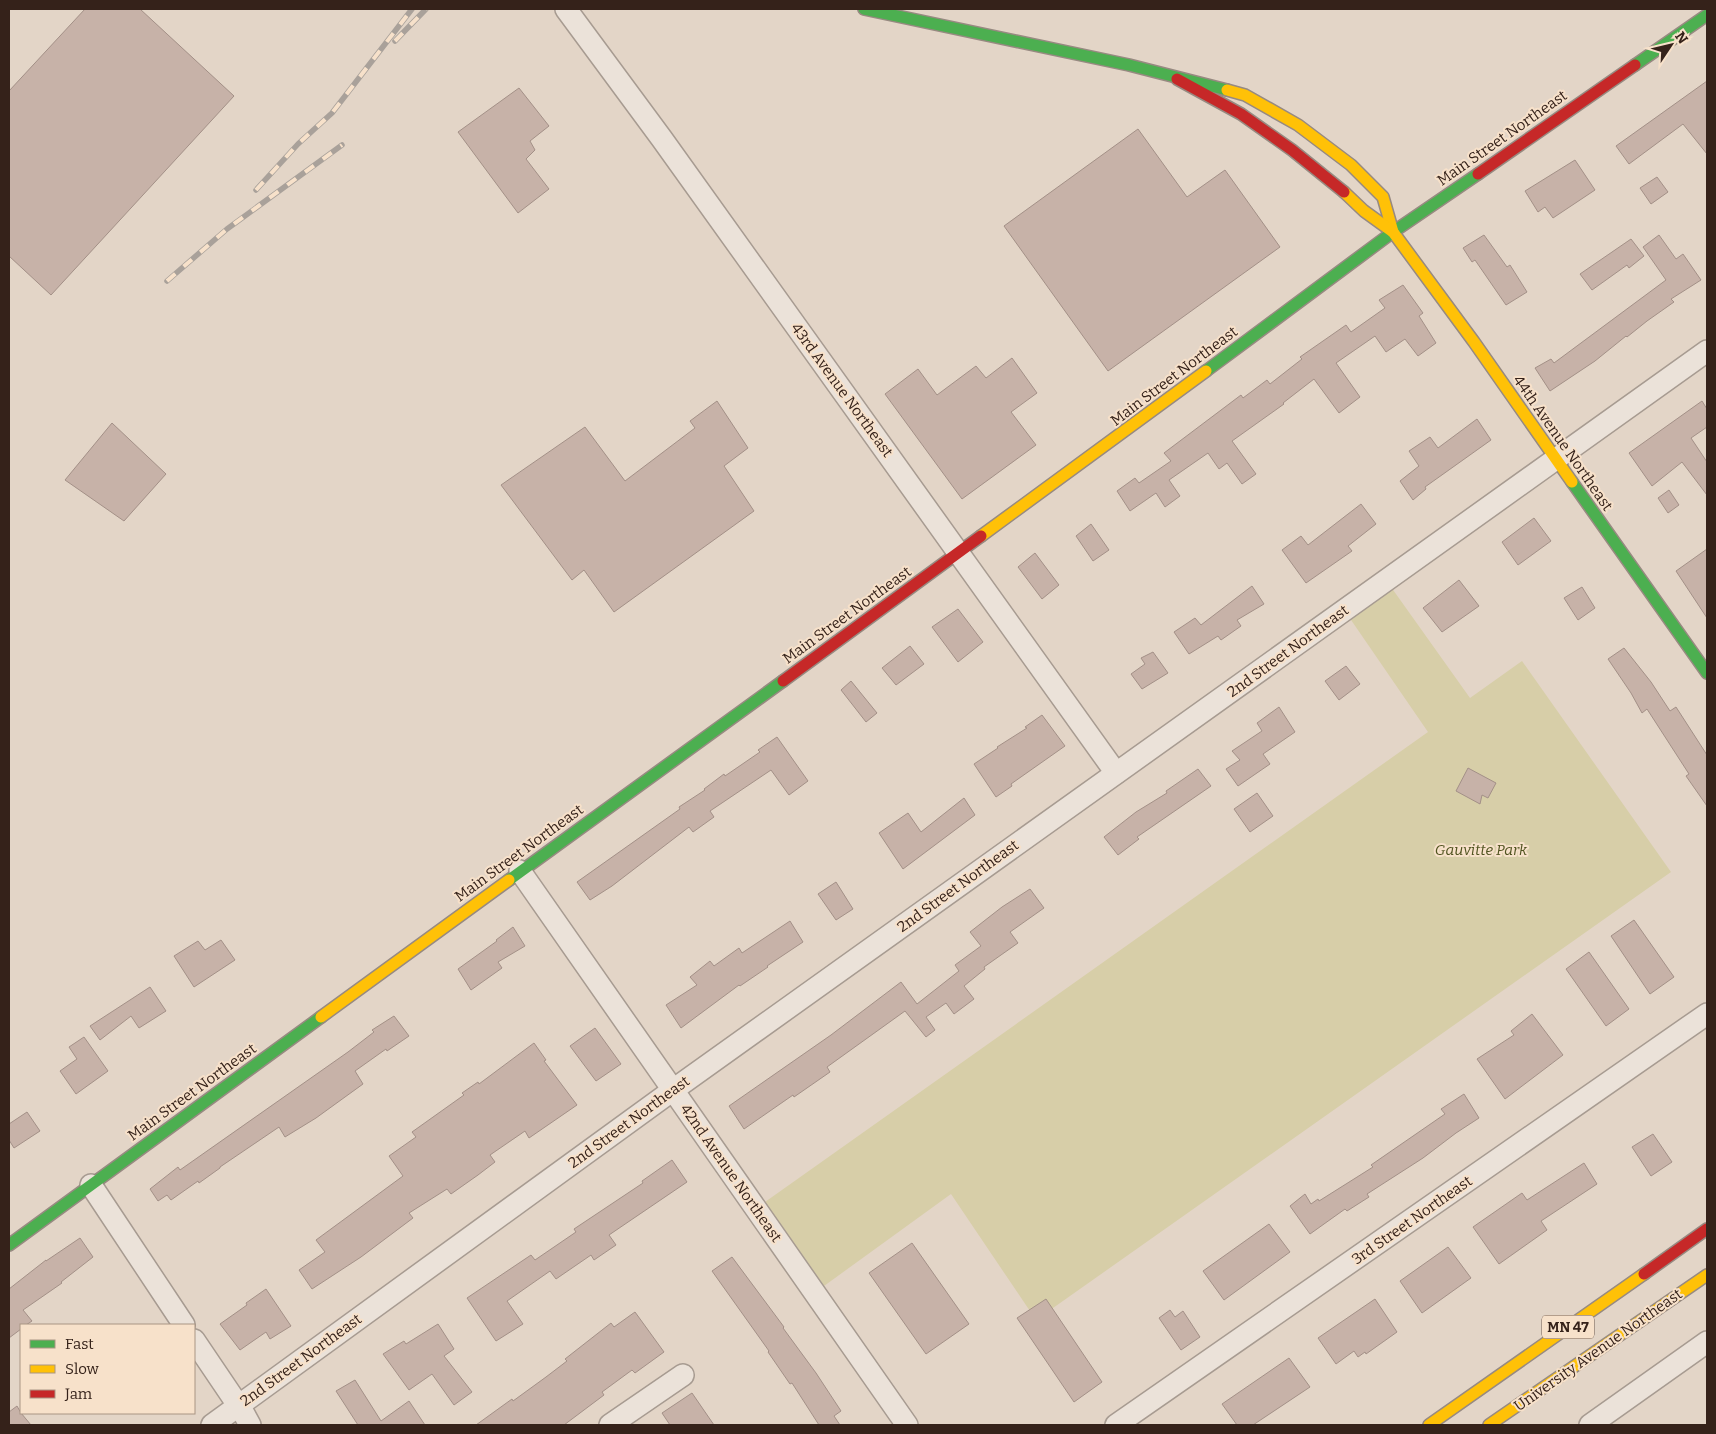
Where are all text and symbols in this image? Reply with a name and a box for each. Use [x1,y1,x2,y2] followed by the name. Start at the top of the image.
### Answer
[1646,20,1696,70] north arrow
[1671,29,1691,47] text: N
[1434,86,1571,190] street label: Main Street Northeast
[787,319,897,461] street label: 43rd Avenue Northeast
[1107,322,1241,430] street label: Main Street Northeast
[1509,372,1617,515] street label: 44th Avenue Northeast
[779,562,915,668] street label: Main Street Northeast
[1224,601,1353,701] street label: 2nd Street Northeast
[451,800,587,906] street label: Main Street Northeast
[894,836,1023,936] street label: 2nd Street Northeast
[1435,841,1528,859] park label: Gauvitte Park
[124,1039,260,1145] street label: Main Street Northeast
[565,1072,694,1172] street label: 2nd Street Northeast
[676,1100,786,1246] street label: 42nd Avenue Northeast
[1349,1171,1476,1268] street label: 3rd Street Northeast
[1510,1285,1686,1415] street label: University Avenue Northeast
[237,1310,366,1410] street label: 2nd Street Northeast
[1542,1315,1594,1338] road number: MN 47
[20,1324,195,1414] legend
[65,1335,94,1353] text: Fast
[65,1360,100,1378] text: Slow
[64,1385,93,1403] text: Jam

